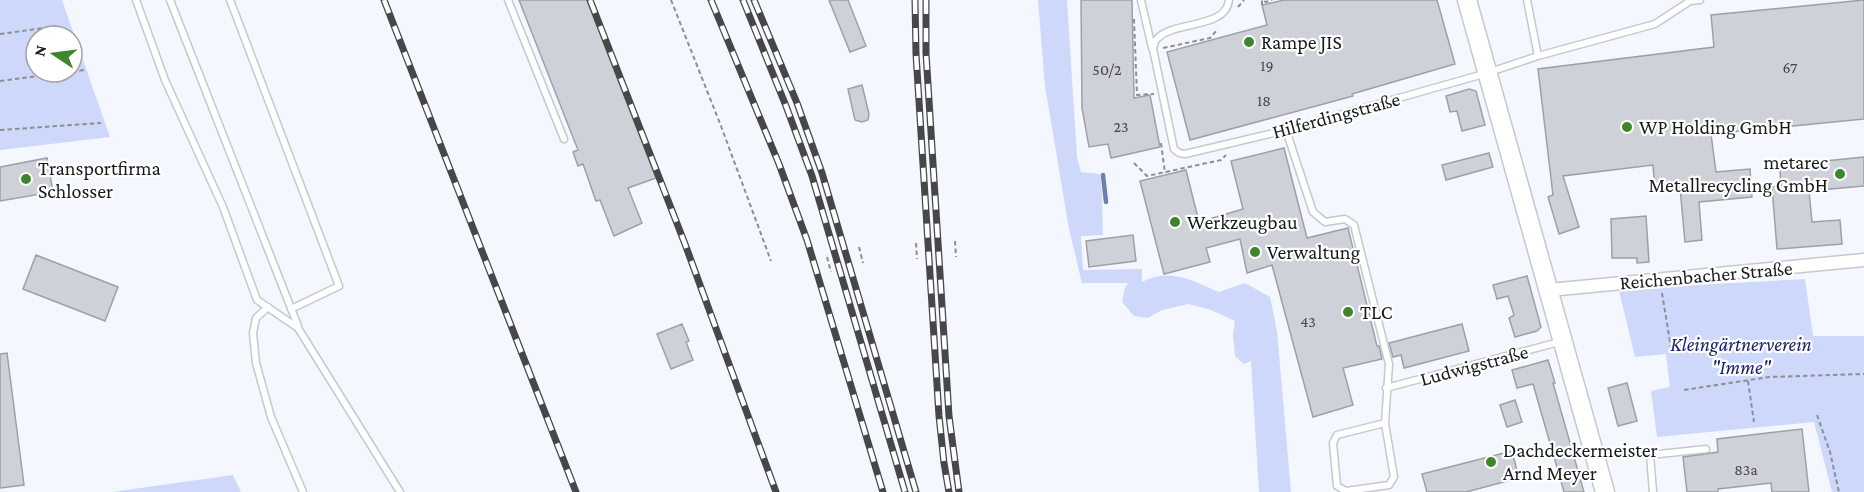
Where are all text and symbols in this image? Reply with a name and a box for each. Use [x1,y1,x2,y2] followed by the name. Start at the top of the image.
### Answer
[24,24,84,84] north arrow
[1261,31,1342,54] place label: Rampe JIS
[1242,35,1256,49] marker: Rampe JIS
[30,43,49,58] text: N
[1260,57,1274,74] house number: 19
[1783,59,1798,76] house number: 67
[1092,61,1122,78] house number: 50/2
[1270,87,1403,144] street label: Hilferdingstraße
[1257,92,1271,109] house number: 18
[1639,116,1792,139] place label: WP Holding GmbH
[1113,118,1129,135] house number: 23
[1620,120,1634,134] marker: WP Holding GmbH
[1649,151,1829,197] place label: metarec Metallrecycling GmbH
[38,157,161,202] place label: Transportfirma Schlosser
[1833,167,1847,181] marker: metarec Metallrecycling GmbH
[19,172,33,186] marker: Transportfirma Schlosser
[1187,211,1298,234] place label: Werkzeugbau
[1168,215,1182,229] marker: Werkzeugbau
[1267,241,1361,264] place label: Verwaltung
[1248,245,1262,259] marker: Verwaltung
[1619,256,1794,294] street label: Reichenbacher Straße
[1360,301,1393,323] place label: TLC
[1341,305,1355,319] marker: TLC
[1300,313,1316,330] house number: 43
[1670,333,1812,378] park label: Kleingärtnerverein "Imme"
[1418,340,1531,391] street label: Ludwigstraße
[1503,439,1658,485] place label: Dachdeckermeister Arnd Meyer
[1484,455,1498,469] marker: Dachdeckermeister Arnd Meyer
[1734,461,1758,478] house number: 83a

